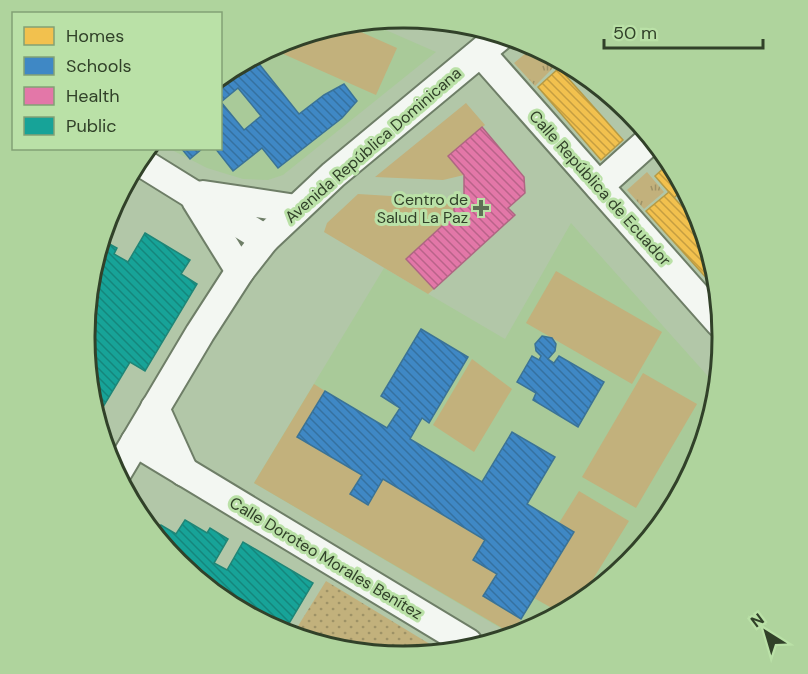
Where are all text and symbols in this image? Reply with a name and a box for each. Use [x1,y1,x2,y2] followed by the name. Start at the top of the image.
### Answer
[12,12,222,150] legend
[604,12,763,50] scale bar
[613,21,657,45] text: 50 m
[66,24,124,48] text: Homes
[66,54,131,78] text: Schools
[280,63,466,227] street label: Avenida República Dominicana
[66,84,120,108] text: Health
[524,106,676,270] street label: Calle República de Ecuador
[66,114,117,138] text: Public
[377,189,468,228] place label: Centro de Salud La Paz
[472,199,490,217] marker: Centro de Salud La Paz
[226,492,426,624] street label: Calle Doroteo Morales Benítez
[736,602,796,662] north arrow
[746,609,768,632] text: N

